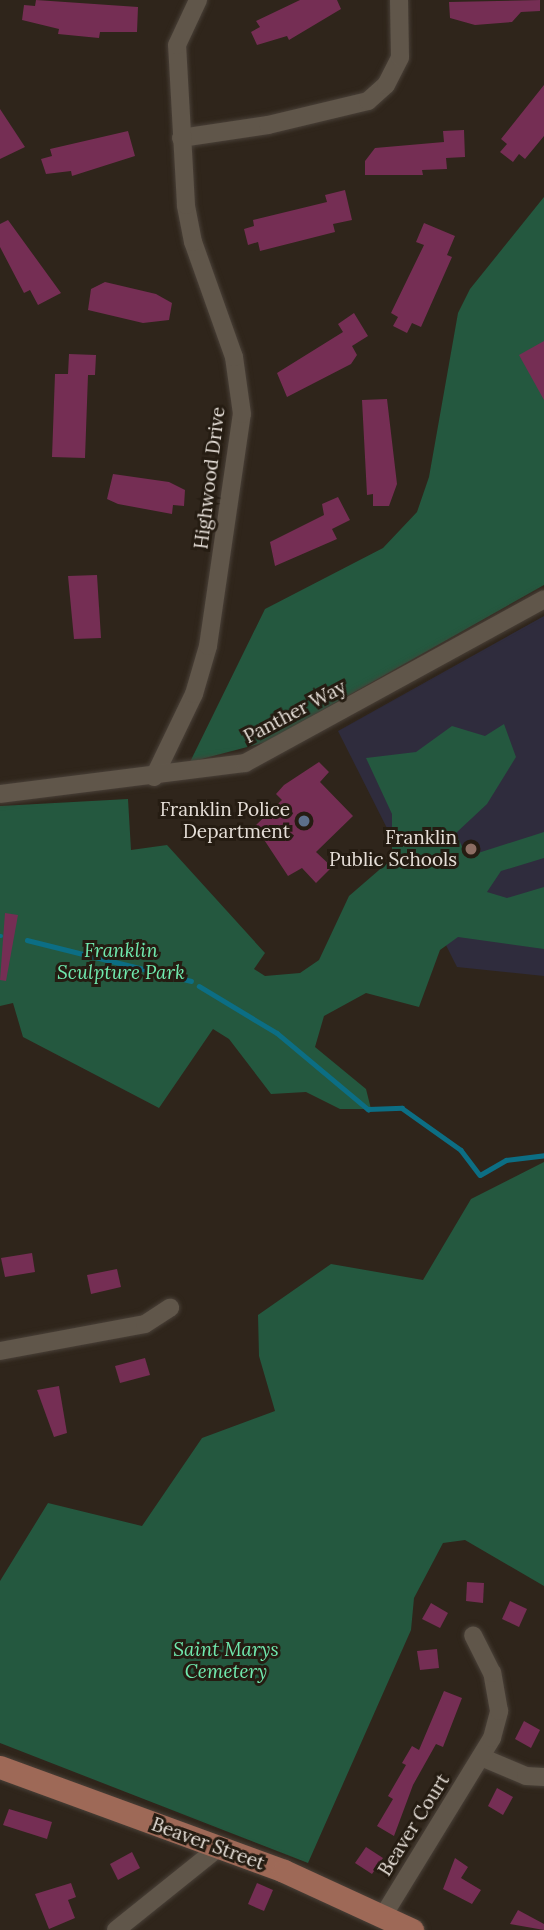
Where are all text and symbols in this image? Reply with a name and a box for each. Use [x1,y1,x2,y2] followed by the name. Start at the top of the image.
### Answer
[190,405,230,551] street label: Highwood Drive
[240,676,350,748] street label: Panther Way
[160,799,290,843] place label: Franklin Police Department
[296,813,312,829] marker: Franklin Police Department
[329,827,457,871] place label: Franklin Public Schools
[463,841,479,857] marker: Franklin Public Schools
[57,940,185,984] park label: Franklin Sculpture Park
[173,1639,279,1683] park label: Saint Marys Cemetery
[374,1770,454,1880] street label: Beaver Court
[148,1813,268,1875] street label: Beaver Street

